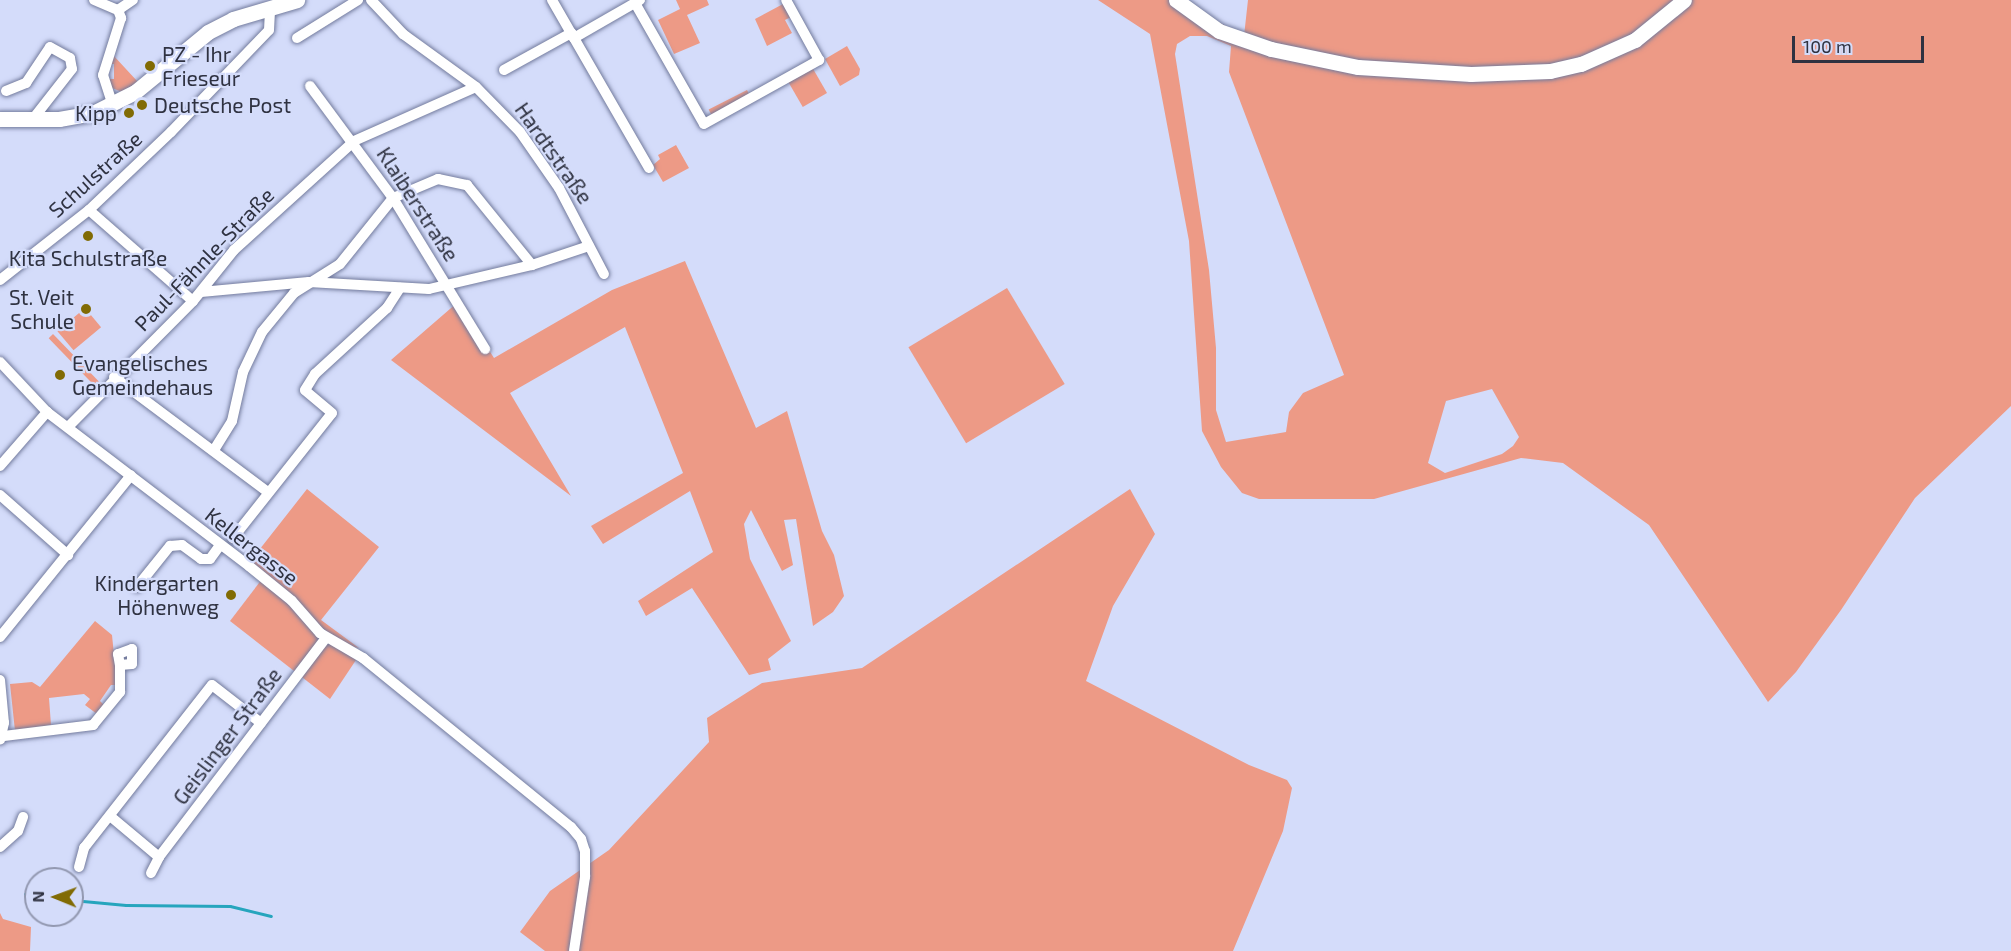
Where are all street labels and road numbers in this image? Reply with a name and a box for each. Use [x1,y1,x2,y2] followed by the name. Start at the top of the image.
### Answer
[510,97,598,209] street label: Hardtstraße
[43,126,147,222] street label: Schulstraße
[372,142,464,266] street label: Klaiberstraße
[129,182,279,336] street label: Paul-Fähnle-Straße
[200,502,304,590] street label: Kellergasse
[167,663,287,809] street label: Geislinger Straße

